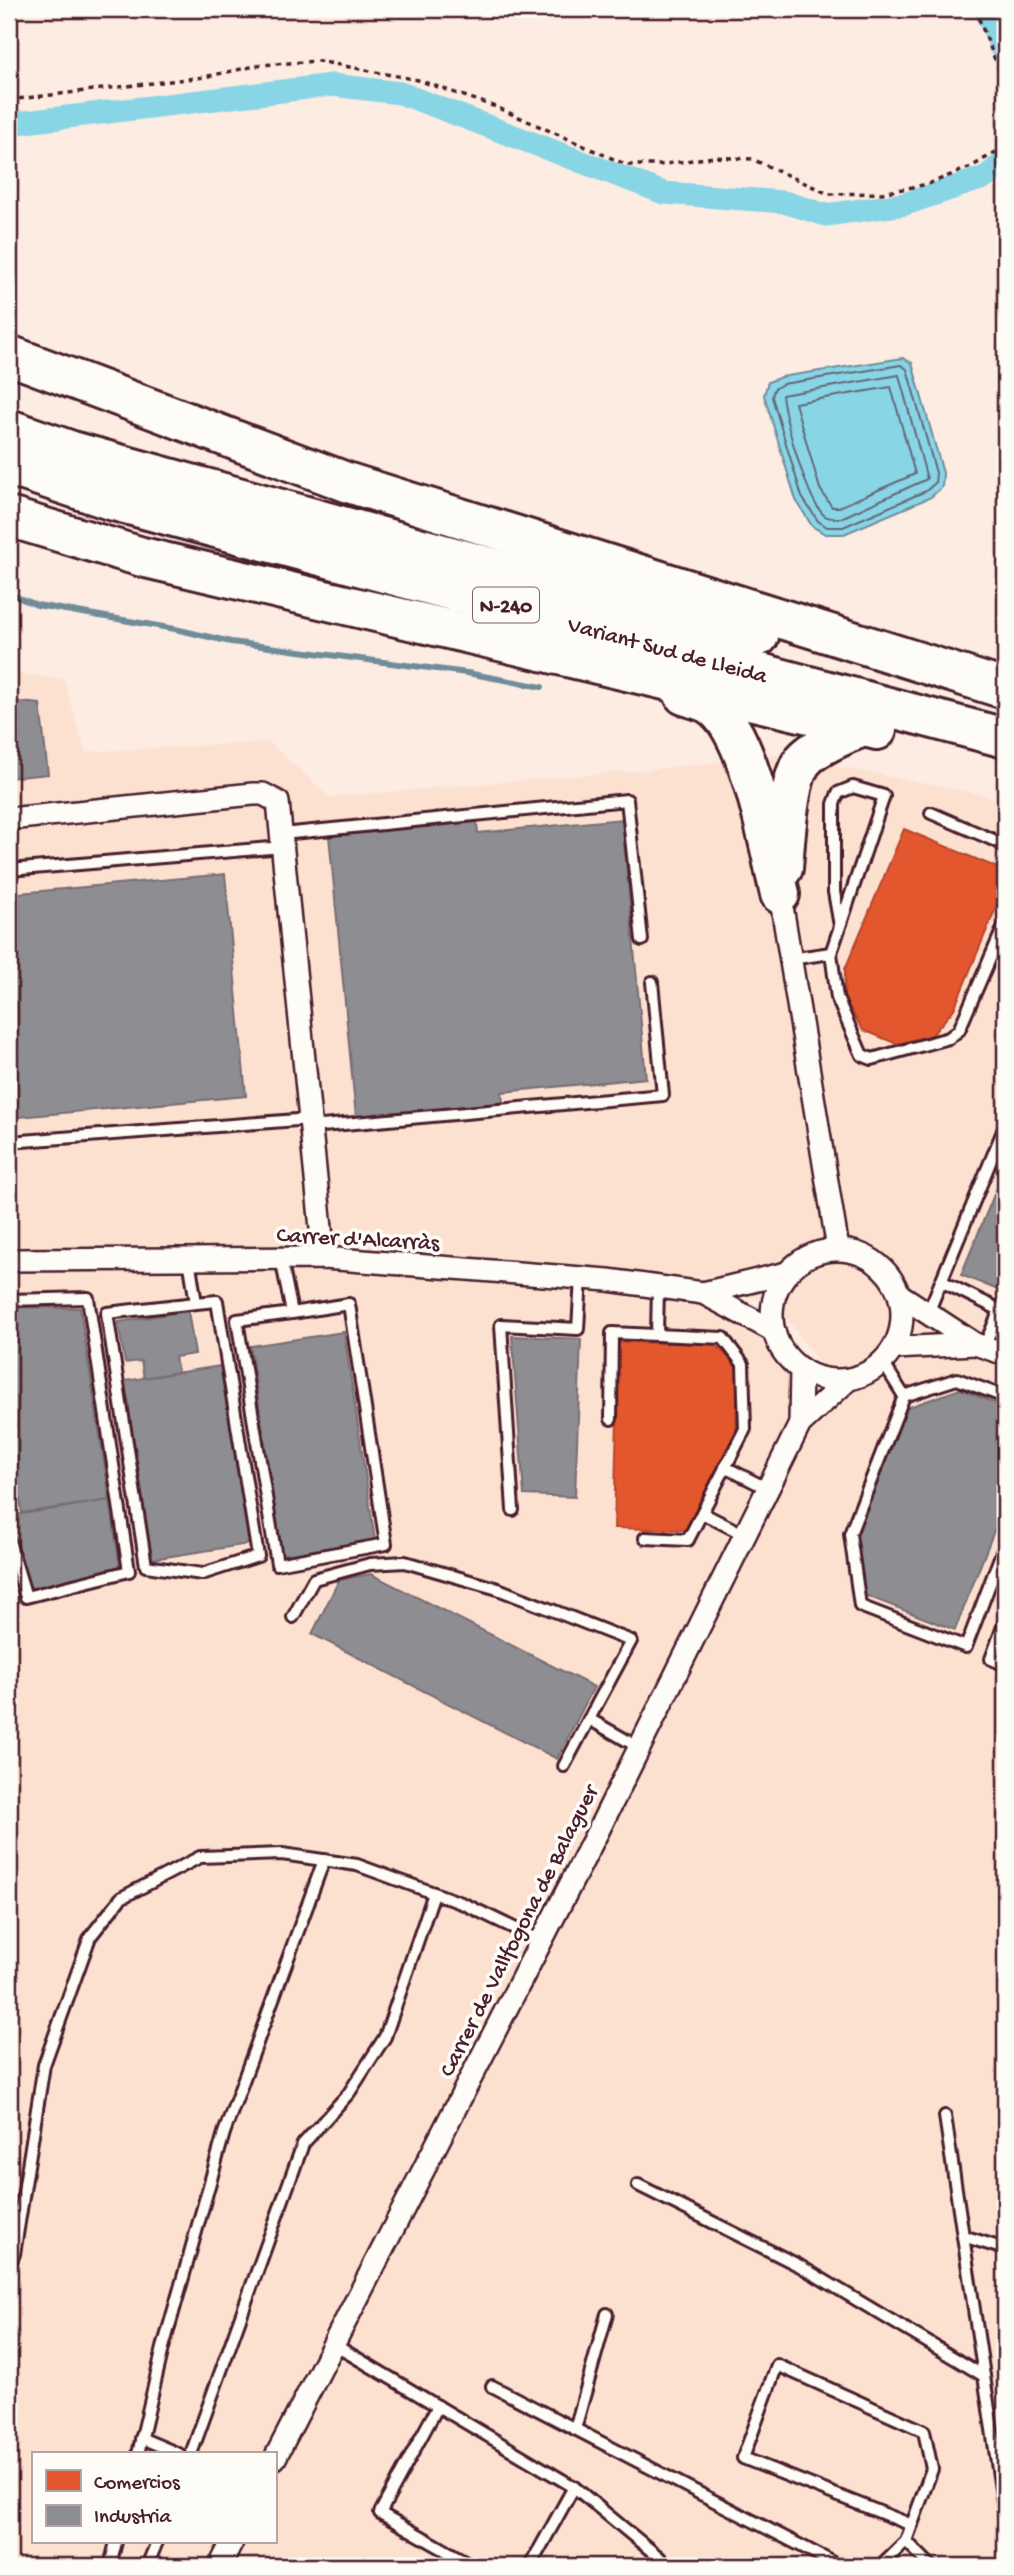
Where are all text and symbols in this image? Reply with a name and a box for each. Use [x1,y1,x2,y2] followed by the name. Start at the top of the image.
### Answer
[473,588,539,622] road number: N-240
[564,612,771,692] street label: Variant Sud de Lleida
[276,1223,440,1258] street label: Carrer d'Alcarràs
[435,1780,606,2082] street label: Carrer de Vallfogona de Balaguer
[32,2452,276,2544] legend
[94,2472,181,2497] text: Comercios
[94,2506,172,2531] text: Industria

